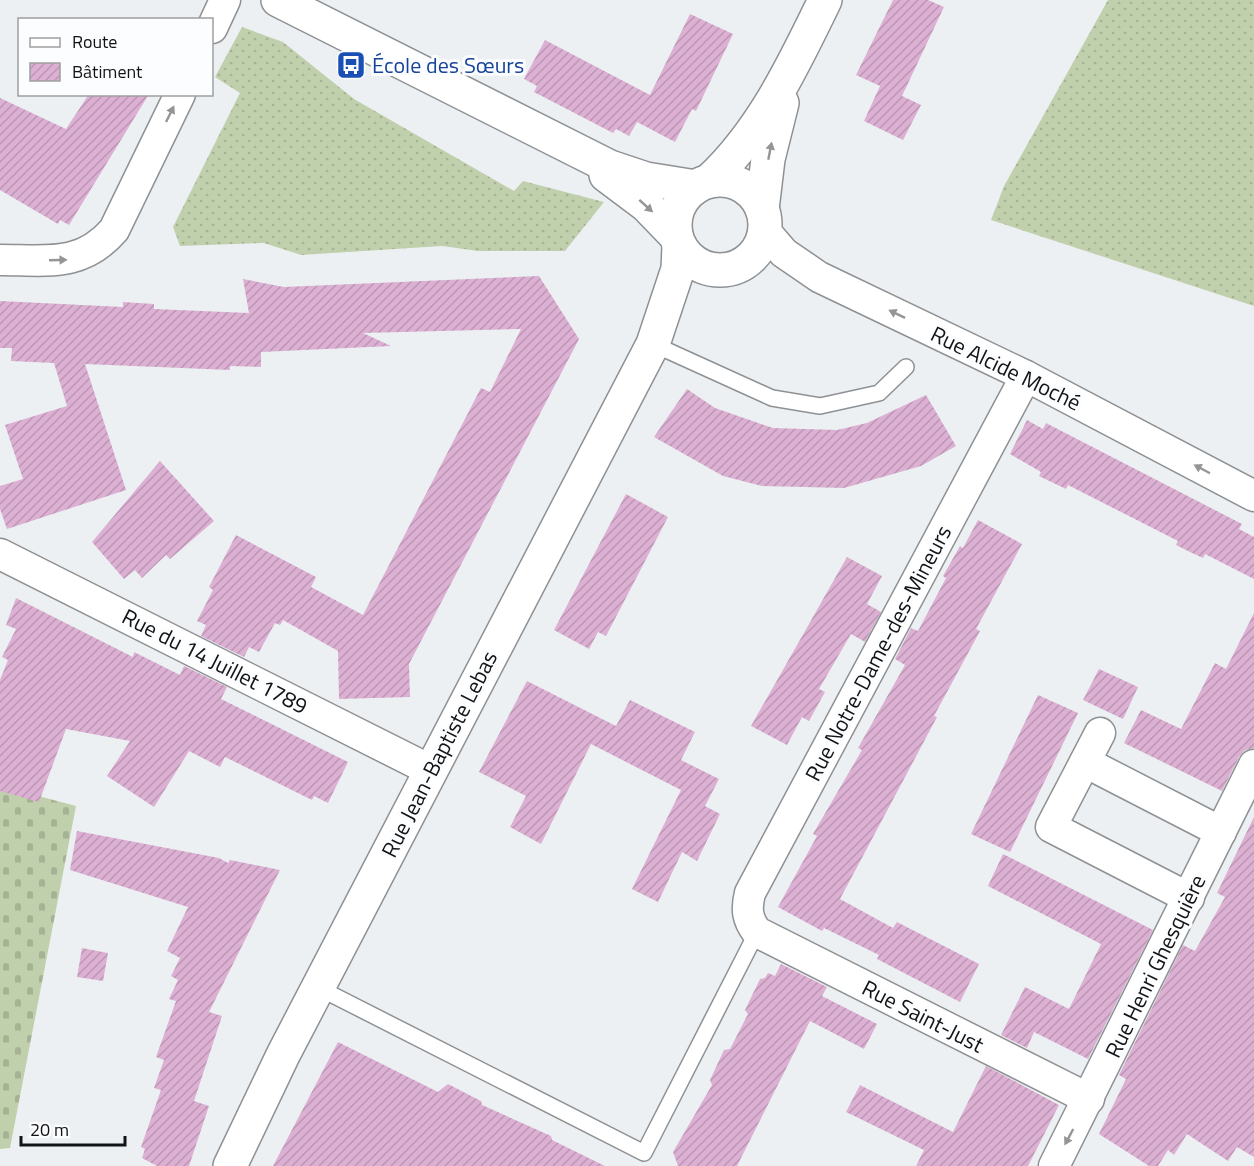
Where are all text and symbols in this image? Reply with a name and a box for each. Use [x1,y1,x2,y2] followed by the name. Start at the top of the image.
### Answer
[18,18,213,96] legend
[72,28,117,55] text: Route
[372,48,524,82] place label: École des Sœurs
[335,49,367,81] bus stop icon: École des Sœurs
[72,58,143,85] text: Bâtiment
[166,105,175,122] one-way arrow
[766,142,775,161] one-way arrow
[638,199,653,212] one-way arrow
[49,255,68,264] one-way arrow
[889,310,906,319] one-way arrow
[925,317,1087,419] street label: Rue Alcide Moché
[1194,464,1211,474] one-way arrow
[796,519,960,787] street label: Rue Notre-Dame-des-Mineurs
[116,599,314,723] street label: Rue du 14 Juillet 1789
[372,645,506,863] street label: Rue Jean-Baptiste Lebas
[1096,868,1214,1064] street label: Rue Henri Ghesquière
[856,971,990,1061] street label: Rue Saint-Just
[21,1109,124,1147] scale bar
[30,1116,69,1143] text: 20 m
[1064,1129,1074,1146] one-way arrow

